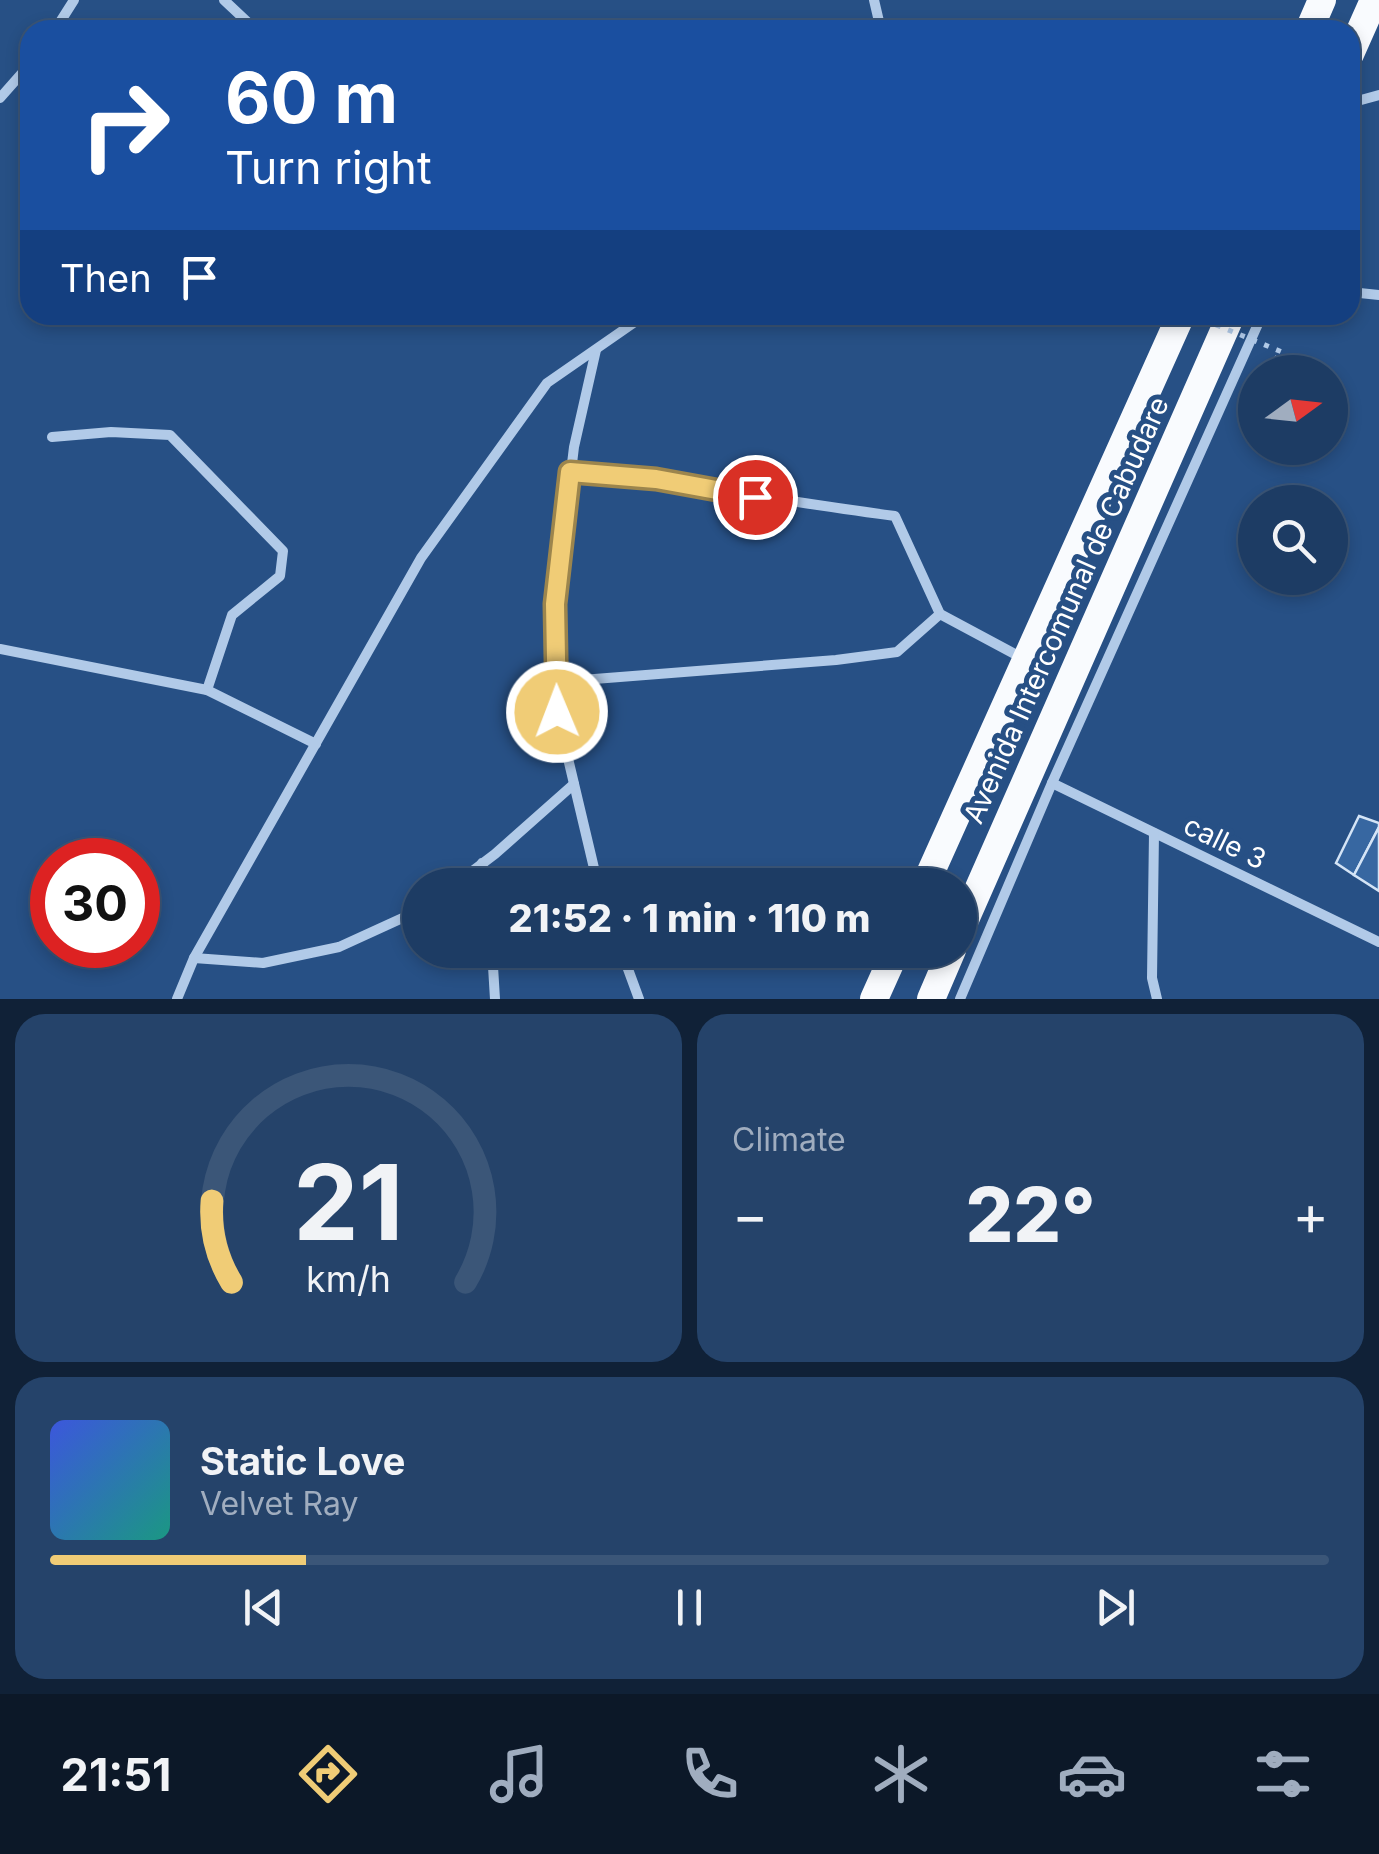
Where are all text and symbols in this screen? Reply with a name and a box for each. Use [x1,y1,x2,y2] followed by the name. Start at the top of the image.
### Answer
[225,55,398,140] text: 60 m
[60,60,190,190] icon: right
[225,140,432,195] text: Turn right
[172,250,227,305] icon: arrive
[60,255,152,301] text: Then
[1238,355,1348,465] north arrow
[1238,355,1348,595] map controls
[956,391,1176,829] street label: Avenida Intercomunal de Cabudare
[713,455,798,540] pin
[728,470,783,525] icon: arrive
[1238,485,1348,595] button: search
[505,660,609,764] position arrow
[1178,808,1272,876] street label: calle 3
[30,838,160,968] speed limit sign: 30
[508,895,871,941] text: 21:52 · 1 min · 110 m
[732,1120,846,1159] text: Climate
[293,1139,404,1265] text: 21
[965,1169,1096,1260] text: 22°
[732,1182,768,1248] text: −
[1293,1182,1329,1248] text: +
[306,1257,391,1301] text: km/h
[200,1438,405,1484] text: Static Love
[200,1484,358,1523] text: Velvet Ray
[236,1580,291,1635] icon: previous
[662,1580,717,1635] icon: pause
[1088,1580,1143,1635] icon: next
[293,1739,363,1809] icon: directions
[484,1739,554,1809] icon: music
[675,1739,745,1809] icon: phone
[866,1739,936,1809] icon: climate
[1057,1739,1127,1809] icon: car
[1248,1739,1318,1809] icon: filters
[61,1747,172,1802] text: 21:51

